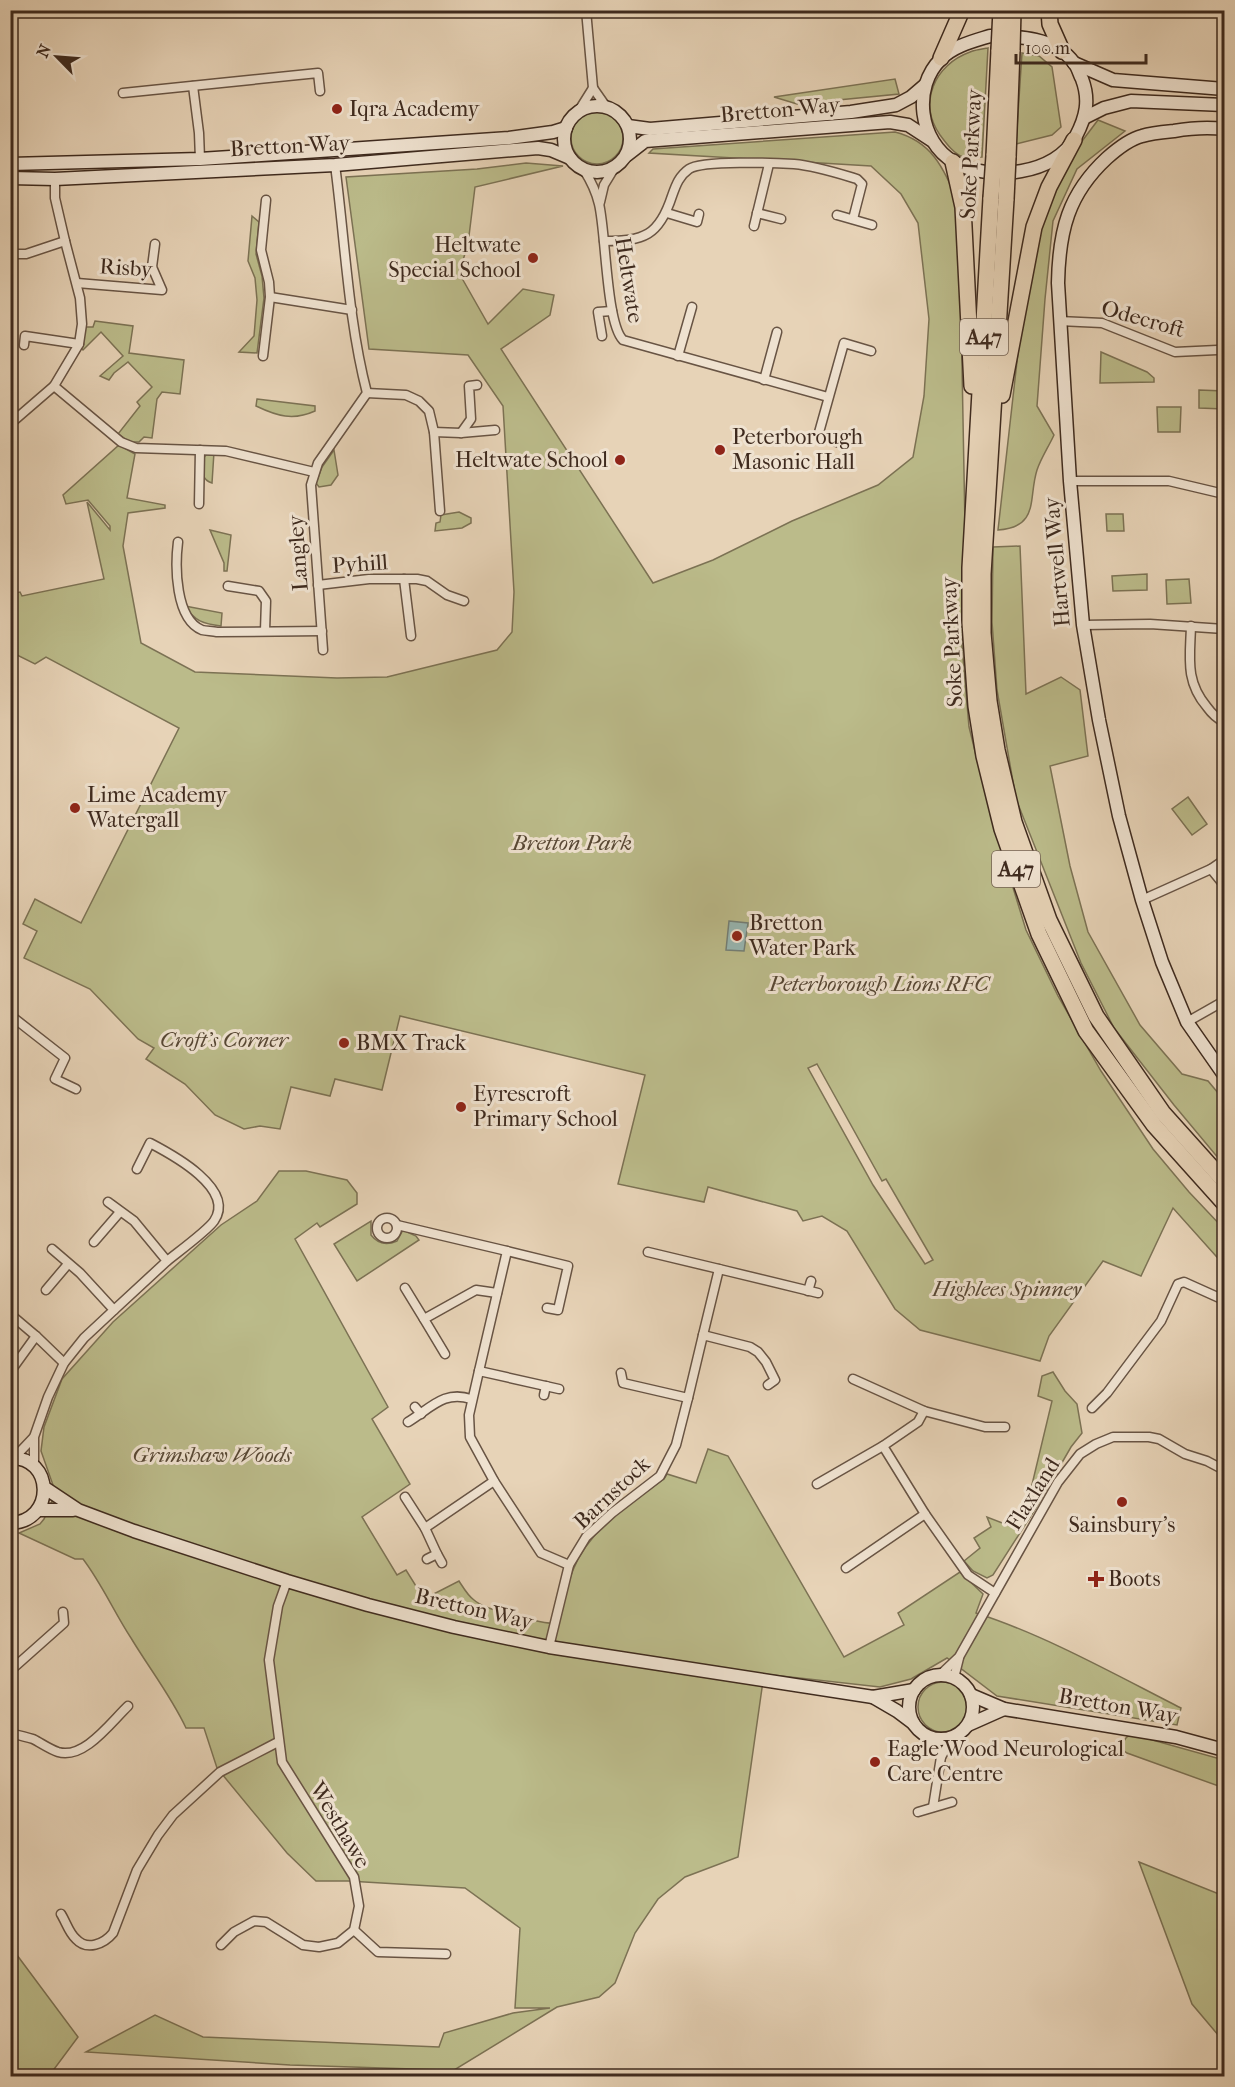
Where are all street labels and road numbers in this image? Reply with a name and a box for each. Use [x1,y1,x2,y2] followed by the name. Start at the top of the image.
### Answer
[955,87,987,220] street label: Soke Parkway
[719,92,842,128] street label: Bretton Way
[229,130,352,162] street label: Bretton Way
[609,235,649,325] street label: Heltwate
[99,253,155,283] street label: Risby
[1098,295,1188,343] street label: Odecroft
[960,319,1008,355] road number: A47
[1038,495,1076,628] street label: Hartwell Way
[282,513,314,592] street label: Langley
[331,549,389,579] street label: Pyhill
[936,575,968,708] street label: Soke Parkway
[992,851,1040,887] road number: A47
[568,1451,656,1535] street label: Barnstock
[1001,1452,1066,1535] street label: Flaxland
[412,1583,537,1635] street label: Bretton Way
[1057,1683,1181,1729] street label: Bretton Way
[304,1776,376,1873] street label: Westhawe

